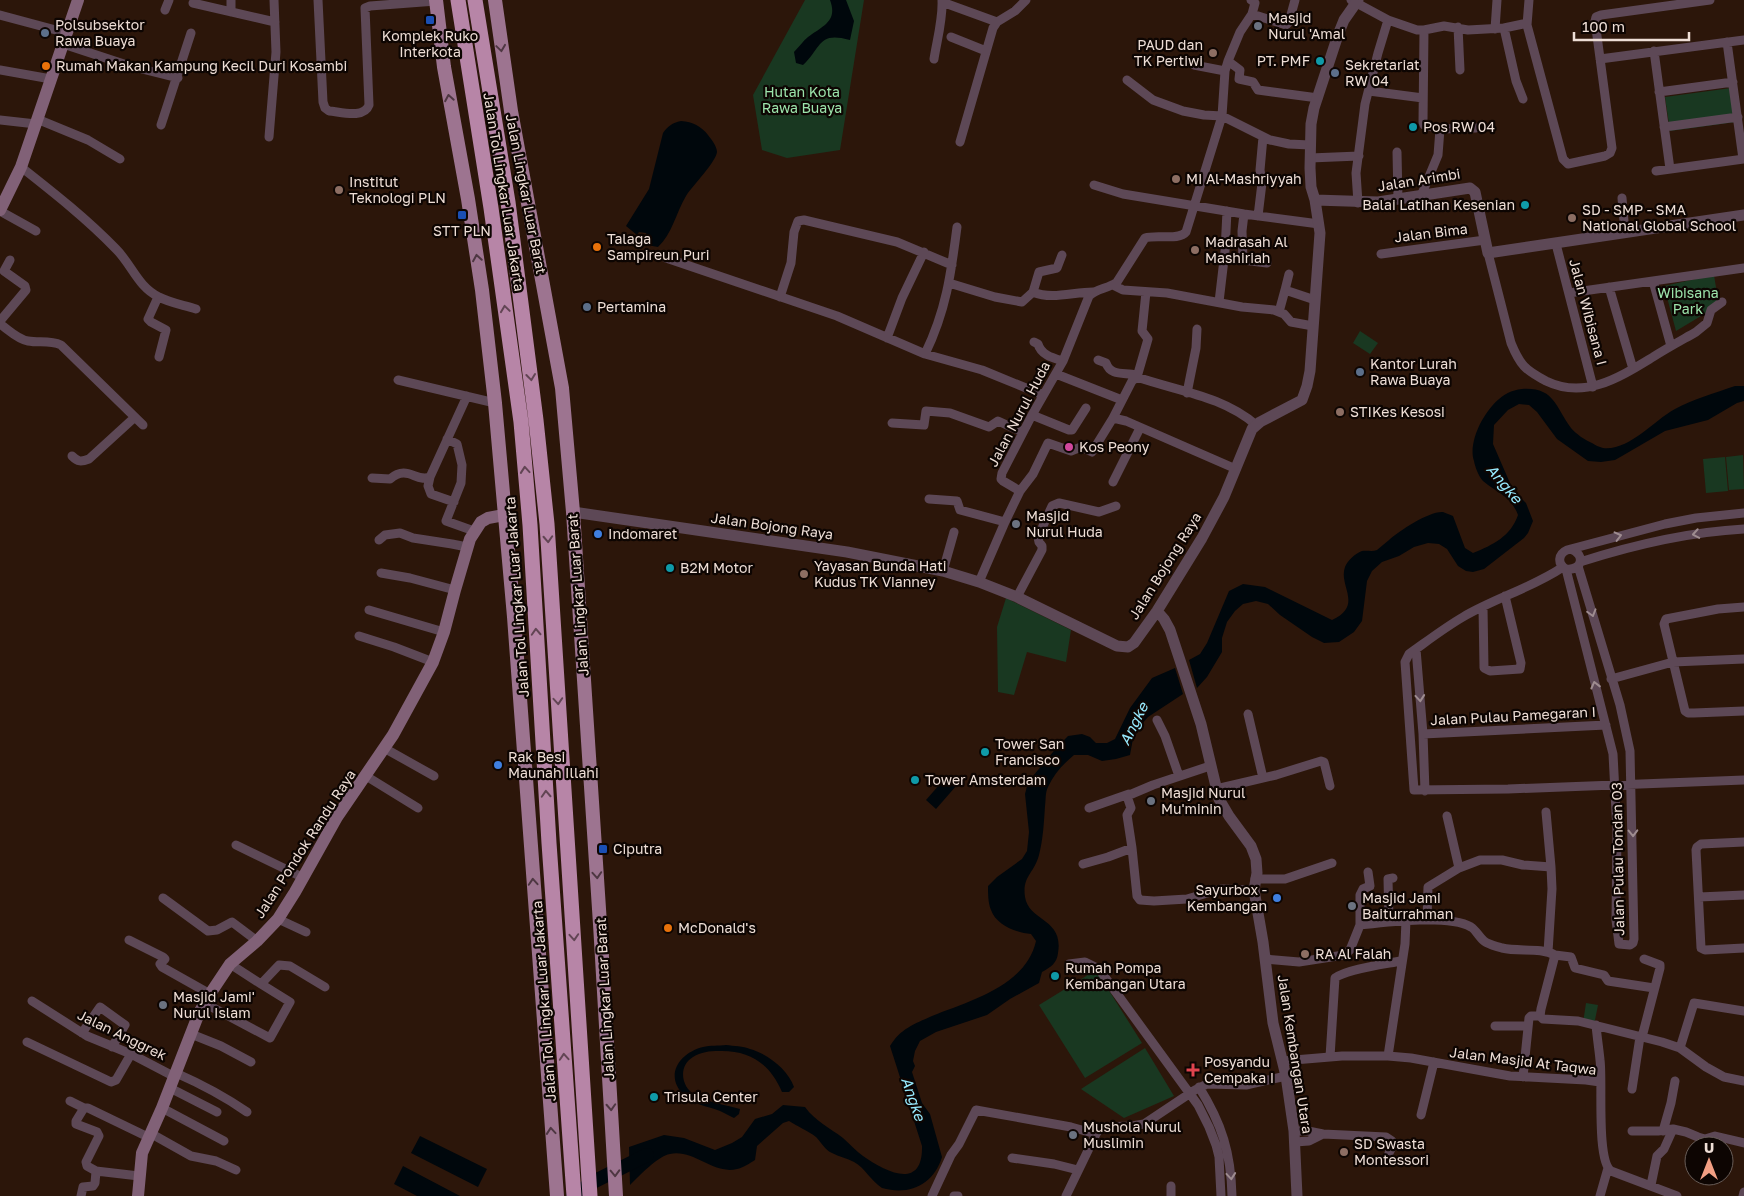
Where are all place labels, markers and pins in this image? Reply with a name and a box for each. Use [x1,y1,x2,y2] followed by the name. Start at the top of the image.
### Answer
[1268,9,1345,42] place label: Masjid Nurul 'Amal
[424,14,436,26] marker: Komplek Ruko Interkota
[55,16,145,49] place label: Polsubsektor Rawa Buaya
[1252,20,1264,32] marker: Masjid Nurul 'Amal
[39,27,51,39] marker: Polsubsektor Rawa Buaya
[382,27,478,60] place label: Komplek Ruko Interkota
[1134,36,1203,69] place label: PAUD dan TK Pertiwi
[1207,47,1219,59] marker: PAUD dan TK Pertiwi
[1257,52,1310,69] place label: PT. PMF
[1314,55,1326,67] marker: PT. PMF
[1345,56,1420,89] place label: Sekretariat RW 04
[56,57,347,74] place label: Rumah Makan Kampung Kecil Duri Kosambi
[40,60,52,72] marker: Rumah Makan Kampung Kecil Duri Kosambi
[1329,67,1341,79] marker: Sekretariat RW 04
[1423,118,1495,135] place label: Pos RW 04
[1407,121,1419,133] marker: Pos RW 04
[1186,170,1302,187] place label: MI Al-Mashriyyah
[349,173,446,206] place label: Institut Teknologi PLN
[1170,173,1182,185] marker: MI Al-Mashriyyah
[333,184,345,196] marker: Institut Teknologi PLN
[1362,196,1515,213] place label: Balai Latihan Kesenian
[1519,199,1531,211] marker: Balai Latihan Kesenian
[1582,201,1736,234] place label: SD - SMP - SMA National Global School
[456,209,468,221] marker: STT PLN
[1566,212,1578,224] marker: SD - SMP - SMA National Global School
[433,222,491,239] place label: STT PLN
[607,230,710,263] place label: Talaga Sampireun Puri
[1205,233,1288,266] place label: Madrasah Al Mashiriah
[591,241,603,253] marker: Talaga Sampireun Puri
[1189,244,1201,256] marker: Madrasah Al Mashiriah
[597,298,666,315] place label: Pertamina
[581,301,593,313] marker: Pertamina
[1370,355,1457,388] place label: Kantor Lurah Rawa Buaya
[1354,366,1366,378] marker: Kantor Lurah Rawa Buaya
[1350,403,1445,420] place label: STIKes Kesosi
[1334,406,1346,418] marker: STIKes Kesosi
[1079,438,1150,455] place label: Kos Peony
[1063,441,1075,453] marker: Kos Peony
[1026,507,1103,540] place label: Masjid Nurul Huda
[1010,518,1022,530] marker: Masjid Nurul Huda
[608,525,677,542] place label: Indomaret
[592,528,604,540] marker: Indomaret
[814,557,946,590] place label: Yayasan Bunda Hati Kudus TK Vianney
[680,559,753,576] place label: B2M Motor
[664,562,676,574] marker: B2M Motor
[798,568,810,580] marker: Yayasan Bunda Hati Kudus TK Vianney
[995,735,1064,768] place label: Tower San Francisco
[979,746,991,758] marker: Tower San Francisco
[508,748,599,781] place label: Rak Besi Maunah Illahi
[492,759,504,771] marker: Rak Besi Maunah Illahi
[925,771,1046,788] place label: Tower Amsterdam
[909,774,921,786] marker: Tower Amsterdam
[1161,784,1246,817] place label: Masjid Nurul Mu'minin
[1145,795,1157,807] marker: Masjid Nurul Mu'minin
[613,840,662,857] place label: Ciputra
[597,843,609,855] marker: Ciputra
[1187,881,1267,914] place label: Sayurbox - Kembangan
[1362,889,1453,922] place label: Masjid Jami Baiturrahman
[1271,892,1283,904] marker: Sayurbox - Kembangan
[1346,900,1358,912] marker: Masjid Jami Baiturrahman
[678,919,756,936] place label: McDonald's
[662,922,674,934] marker: McDonald's
[1315,945,1391,962] place label: RA Al Falah
[1299,948,1311,960] marker: RA Al Falah
[1065,959,1186,992] place label: Rumah Pompa Kembangan Utara
[1049,970,1061,982] marker: Rumah Pompa Kembangan Utara
[173,988,255,1021] place label: Masjid Jami' Nurul Islam
[157,999,169,1011] marker: Masjid Jami' Nurul Islam
[1204,1053,1274,1086] place label: Posyandu Cempaka I
[1186,1063,1200,1077] marker: Posyandu Cempaka I
[664,1088,758,1105] place label: Trisula Center
[648,1091,660,1103] marker: Trisula Center
[1083,1118,1181,1151] place label: Mushola Nurul Muslimin
[1067,1129,1079,1141] marker: Mushola Nurul Muslimin
[1354,1135,1429,1168] place label: SD Swasta Montessori
[1338,1146,1350,1158] marker: SD Swasta Montessori

